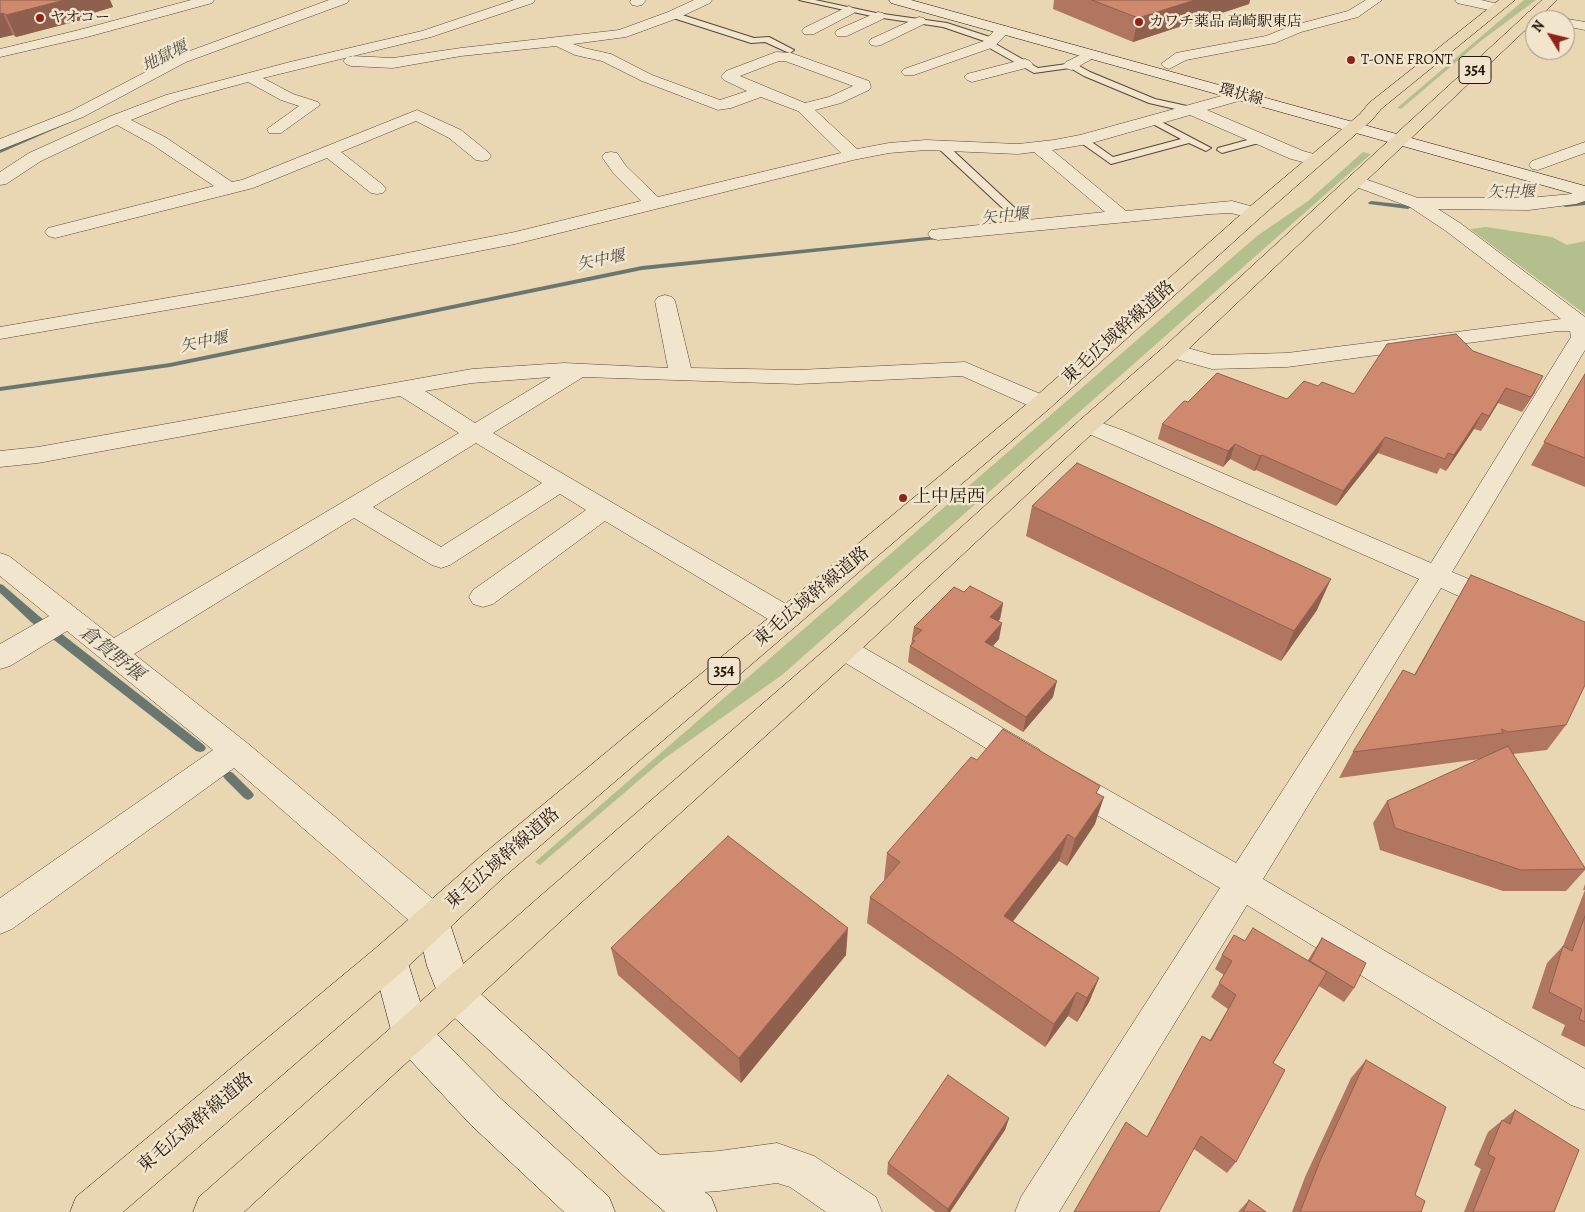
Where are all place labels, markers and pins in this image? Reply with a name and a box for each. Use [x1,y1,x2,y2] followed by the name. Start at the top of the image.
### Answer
[50,9,110,27] place label: ヤオコー
[34,12,46,24] marker: ヤオコー
[1149,13,1302,31] place label: カワチ薬品 高崎駅東店
[1133,16,1145,28] marker: カワチ薬品 高崎駅東店
[1361,51,1453,69] place label: T-ONE FRONT
[1345,54,1357,66] marker: T-ONE FRONT
[913,487,985,509] place label: 上中居西
[897,492,909,504] marker: 上中居西

